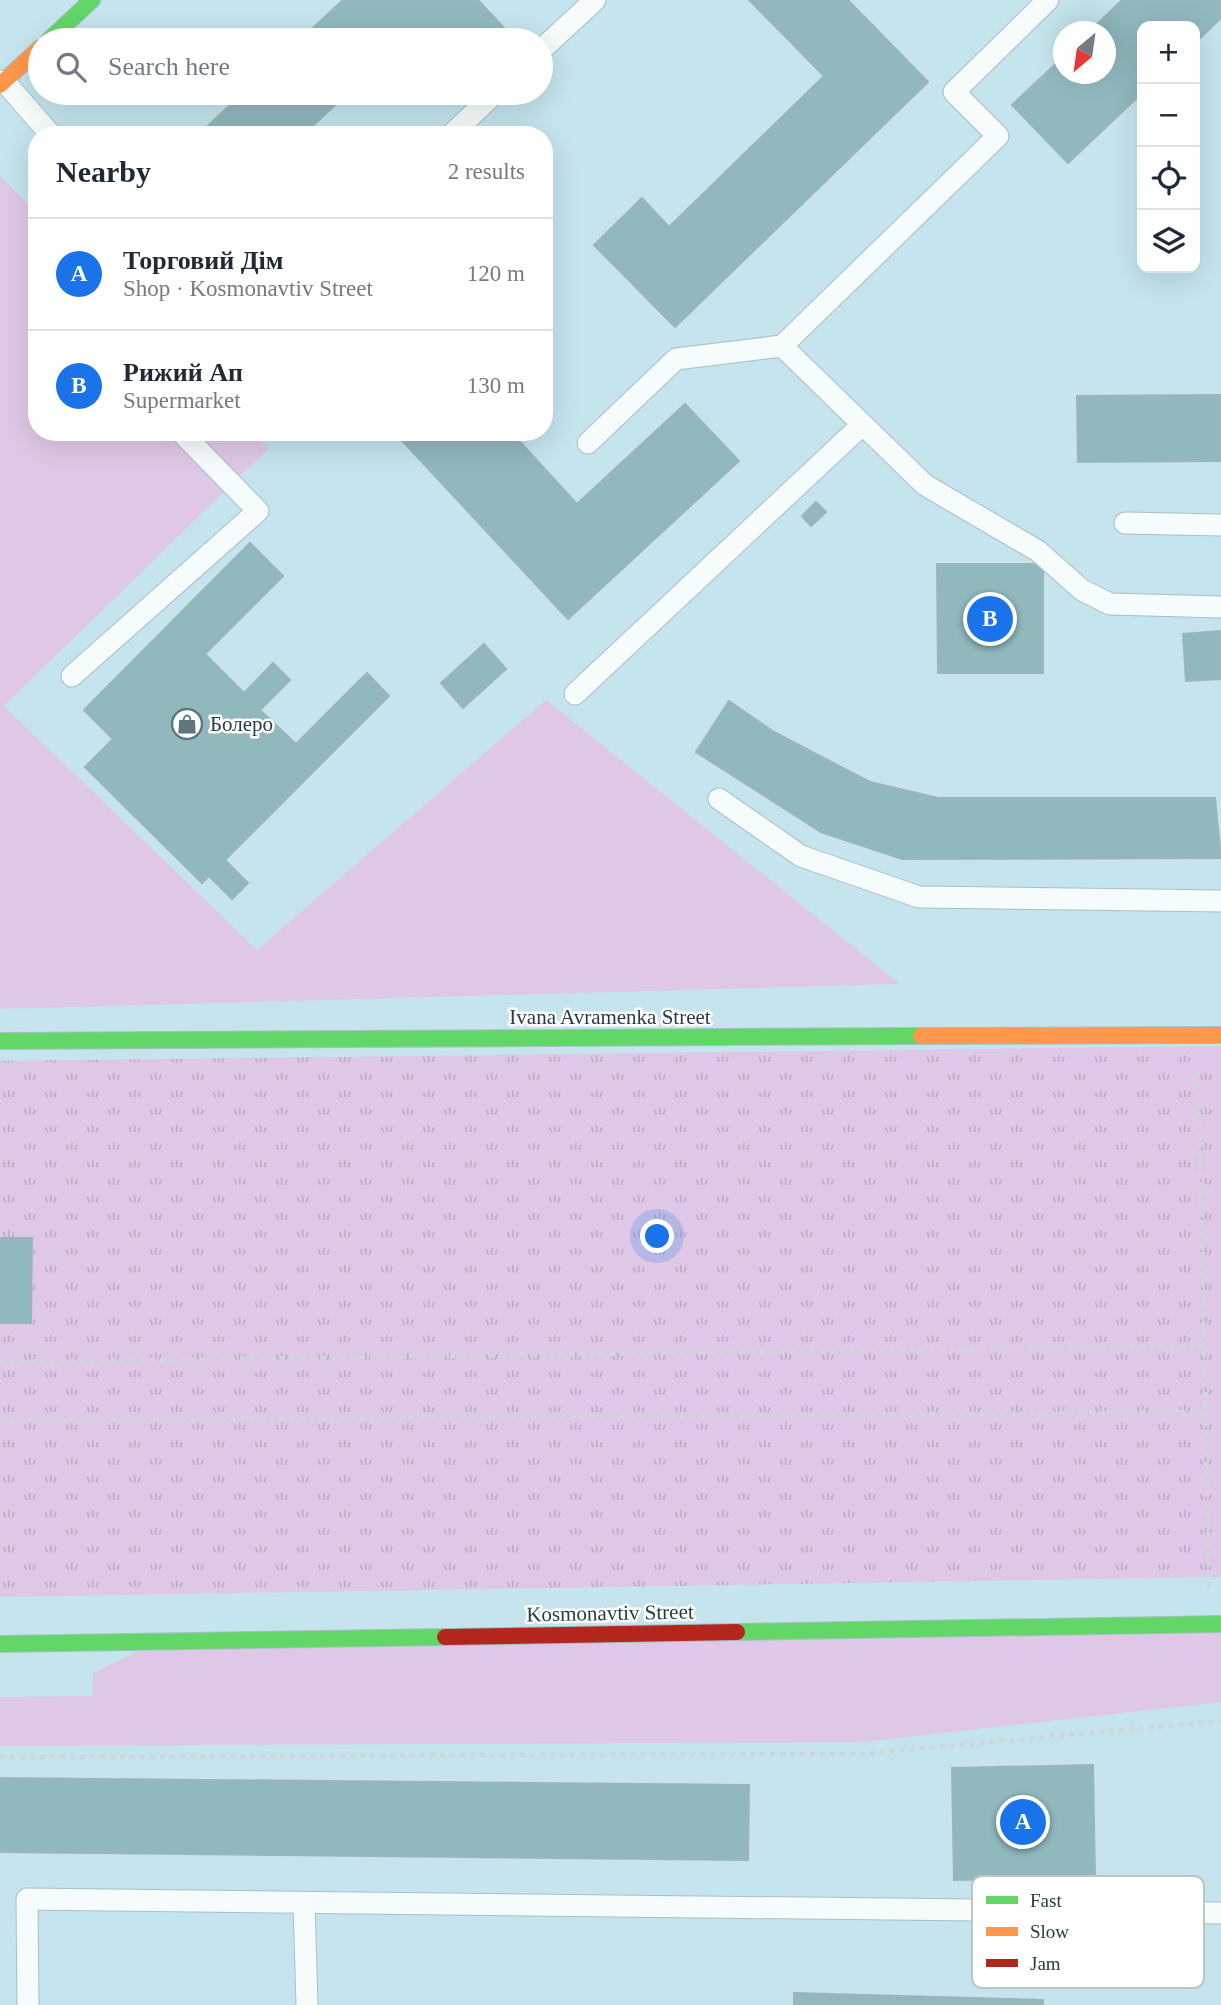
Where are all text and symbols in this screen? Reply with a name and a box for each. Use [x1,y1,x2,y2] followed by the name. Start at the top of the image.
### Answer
[1053,21,1116,84] north arrow
[1137,21,1200,273] map controls
[1137,21,1200,84] button: +
[28,28,553,105] search box
[52,48,90,86] icon: search
[108,52,230,81] text: Search here
[1137,84,1200,147] button: −
[1137,147,1200,210] button: locate
[56,155,151,188] text: Nearby
[448,159,525,184] text: 2 results
[1137,210,1200,273] button: layers
[123,246,283,275] text: Торговий Дім
[71,261,87,286] text: A
[467,261,525,286] text: 120 m
[123,276,373,301] text: Shop · Kosmonavtiv Street
[123,358,243,387] text: Рижий Ап
[71,373,87,398] text: B
[467,373,525,398] text: 130 m
[123,388,241,413] text: Supermarket
[967,593,1013,645] pin: B
[170,707,204,741] shop icon: Болеро
[210,712,273,736] place label: Болеро
[509,1005,711,1029] street label: Ivana Avramenka Street
[640,1219,674,1253] your location
[526,1600,694,1626] street label: Kosmonavtiv Street
[1000,1796,1046,1848] pin: A
[972,1876,1204,1988] legend
[1030,1890,1062,1911] text: Fast
[1030,1921,1069,1942] text: Slow
[1030,1953,1061,1974] text: Jam

